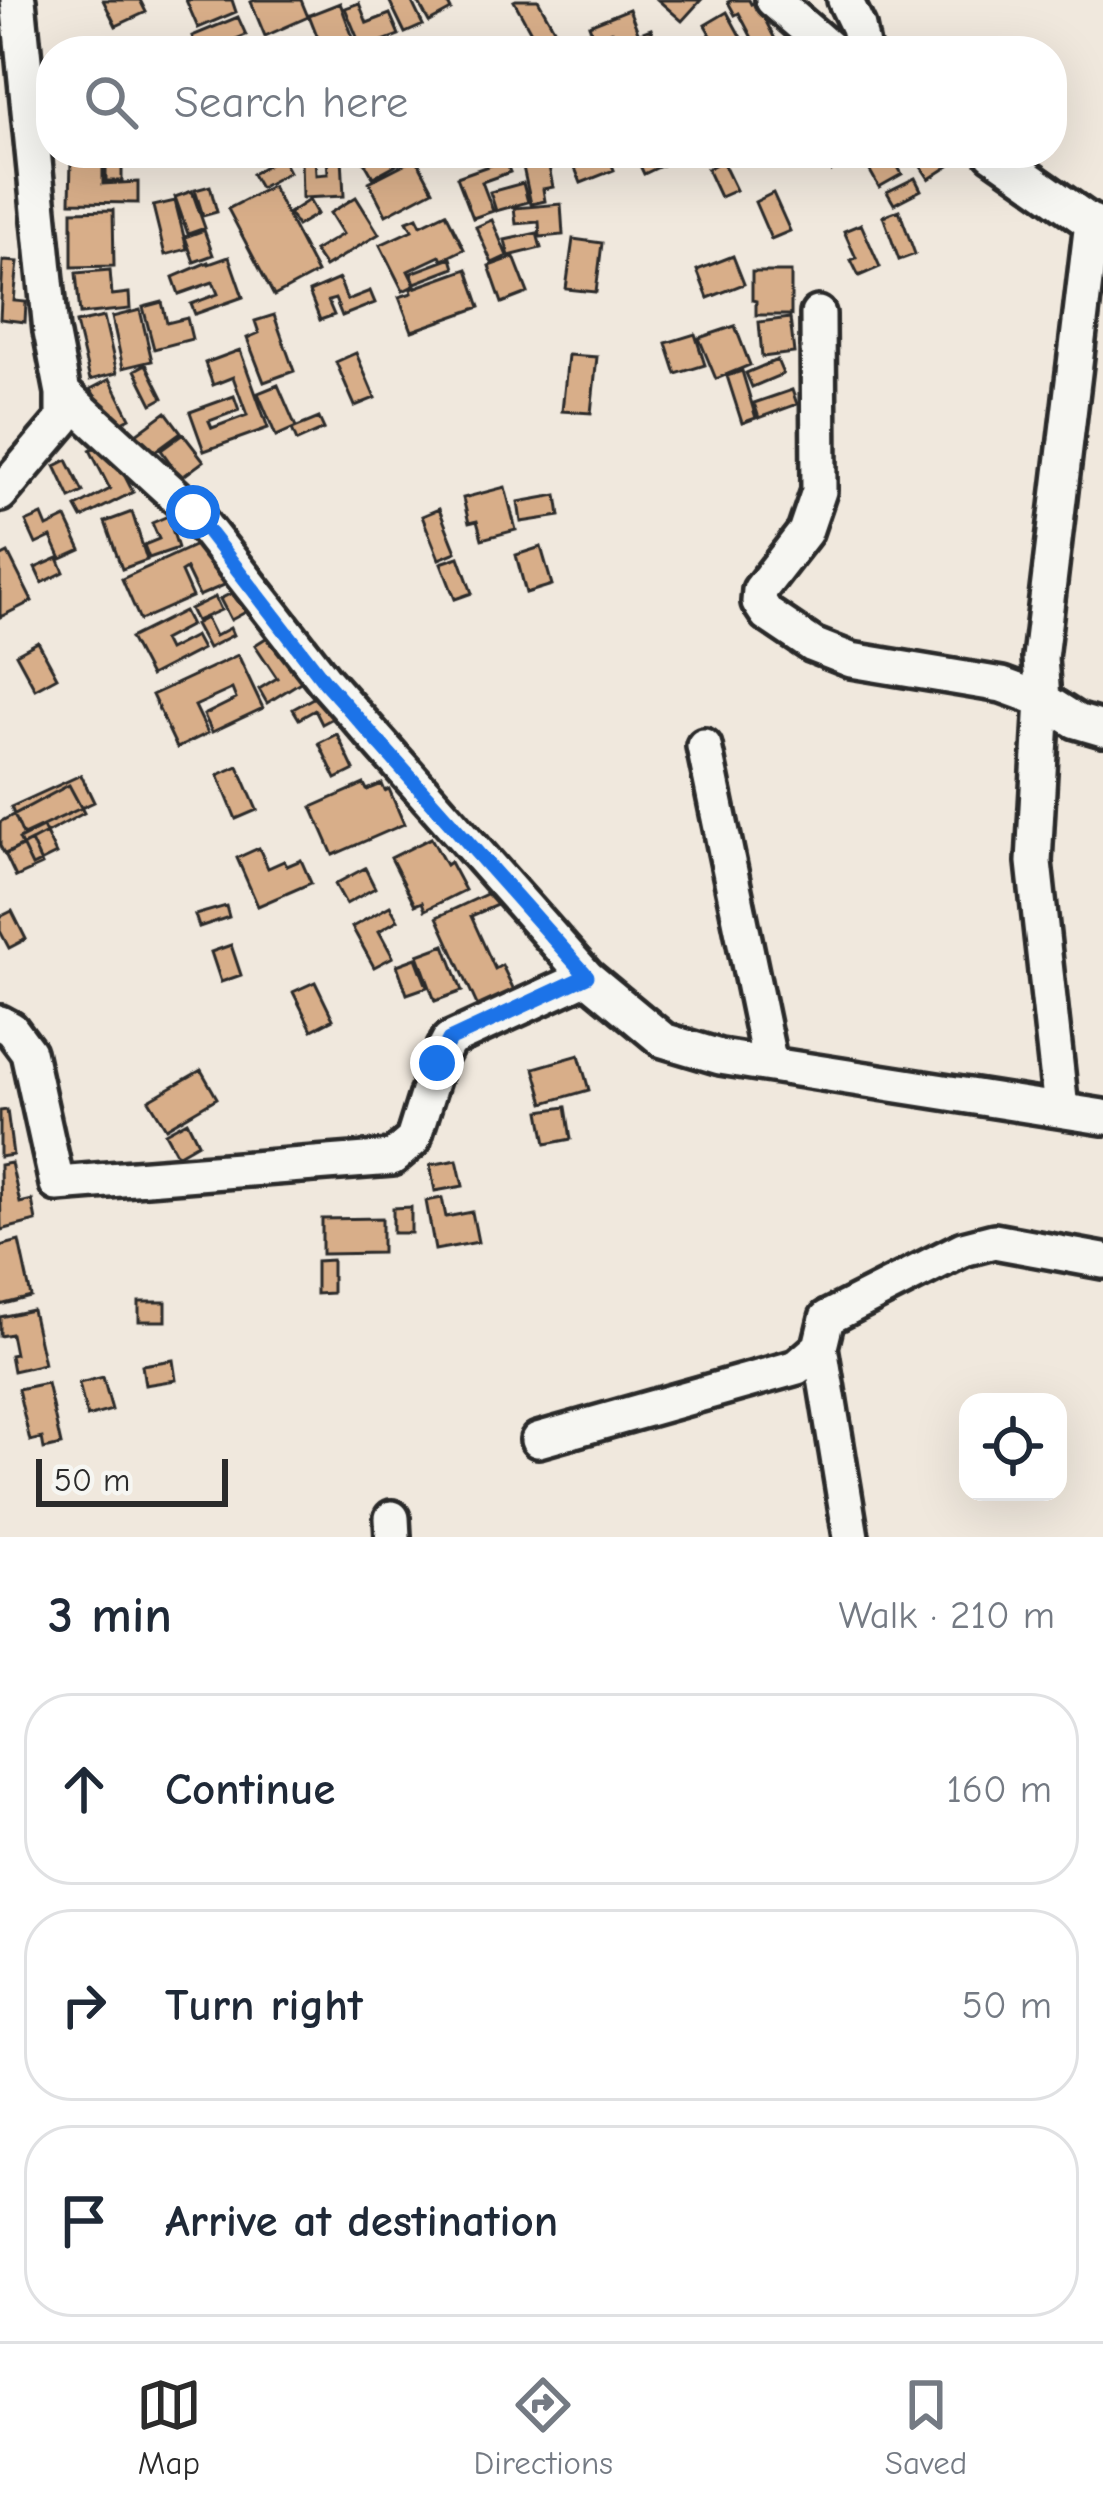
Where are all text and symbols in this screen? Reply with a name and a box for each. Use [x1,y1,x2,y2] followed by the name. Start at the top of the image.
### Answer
[36,36,1067,168] search box
[78,69,144,135] icon: search
[174,76,408,128] text: Search here
[166,485,220,539] route start
[410,1036,464,1090] route end
[959,1393,1067,1501] map controls
[959,1393,1067,1501] button: locate
[36,1453,228,1506] scale bar
[54,1461,130,1499] text: 50 m
[48,1586,172,1645] text: 3 min
[839,1593,1055,1638] text: Walk · 210 m
[51,1756,117,1822] icon: ahead
[165,1763,335,1815] text: Continue
[946,1767,1052,1812] text: 160 m
[51,1972,117,2038] icon: right
[165,1979,363,2031] text: Turn right
[962,1983,1052,2028] text: 50 m
[51,2188,117,2254] icon: arrive
[165,2195,558,2247] text: Arrive at destination
[136,2372,202,2482] tab: Map
[474,2372,613,2482] tab: Directions
[885,2372,967,2482] tab: Saved

